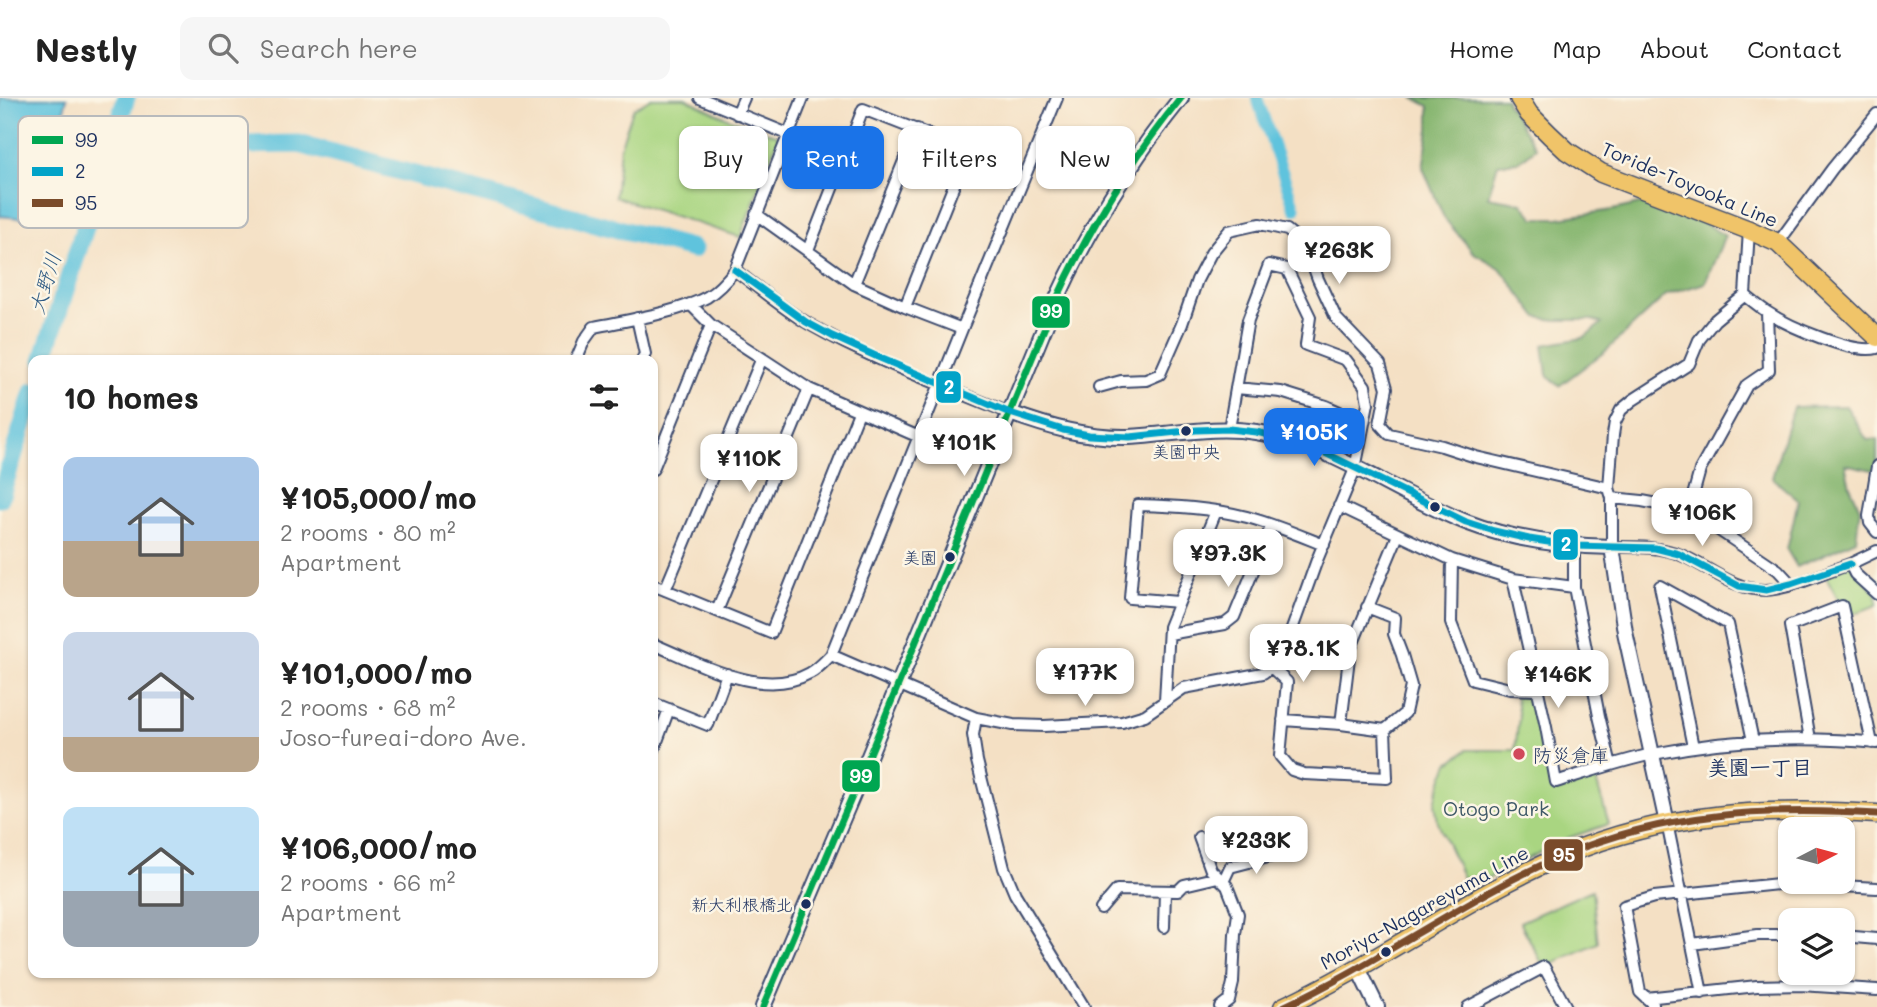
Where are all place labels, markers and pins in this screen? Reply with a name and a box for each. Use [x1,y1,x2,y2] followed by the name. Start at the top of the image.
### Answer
[1290,226,1388,286] pin: ¥263K
[1265,408,1363,468] pin: ¥105K
[915,418,1013,478] pin: ¥101K
[1179,424,1193,438] marker: 美園中央
[700,434,798,494] pin: ¥110K
[1152,440,1220,462] place label: 美園中央
[1653,489,1751,548] pin: ¥106K
[1428,500,1442,514] unlabelled marker
[1171,530,1285,589] pin: ¥97.3K
[903,546,937,568] place label: 美園
[943,550,957,564] marker: 美園
[1246,624,1360,684] pin: ¥78.1K
[1036,648,1134,708] pin: ¥177K
[1509,650,1607,710] pin: ¥146K
[1533,742,1609,767] place label: 防災倉庫
[1511,746,1527,762] marker: 防災倉庫
[1207,816,1305,876] pin: ¥233K
[691,893,793,915] place label: 新大利根橋北
[799,897,813,911] marker: 新大利根橋北
[1379,945,1393,959] unlabelled marker

